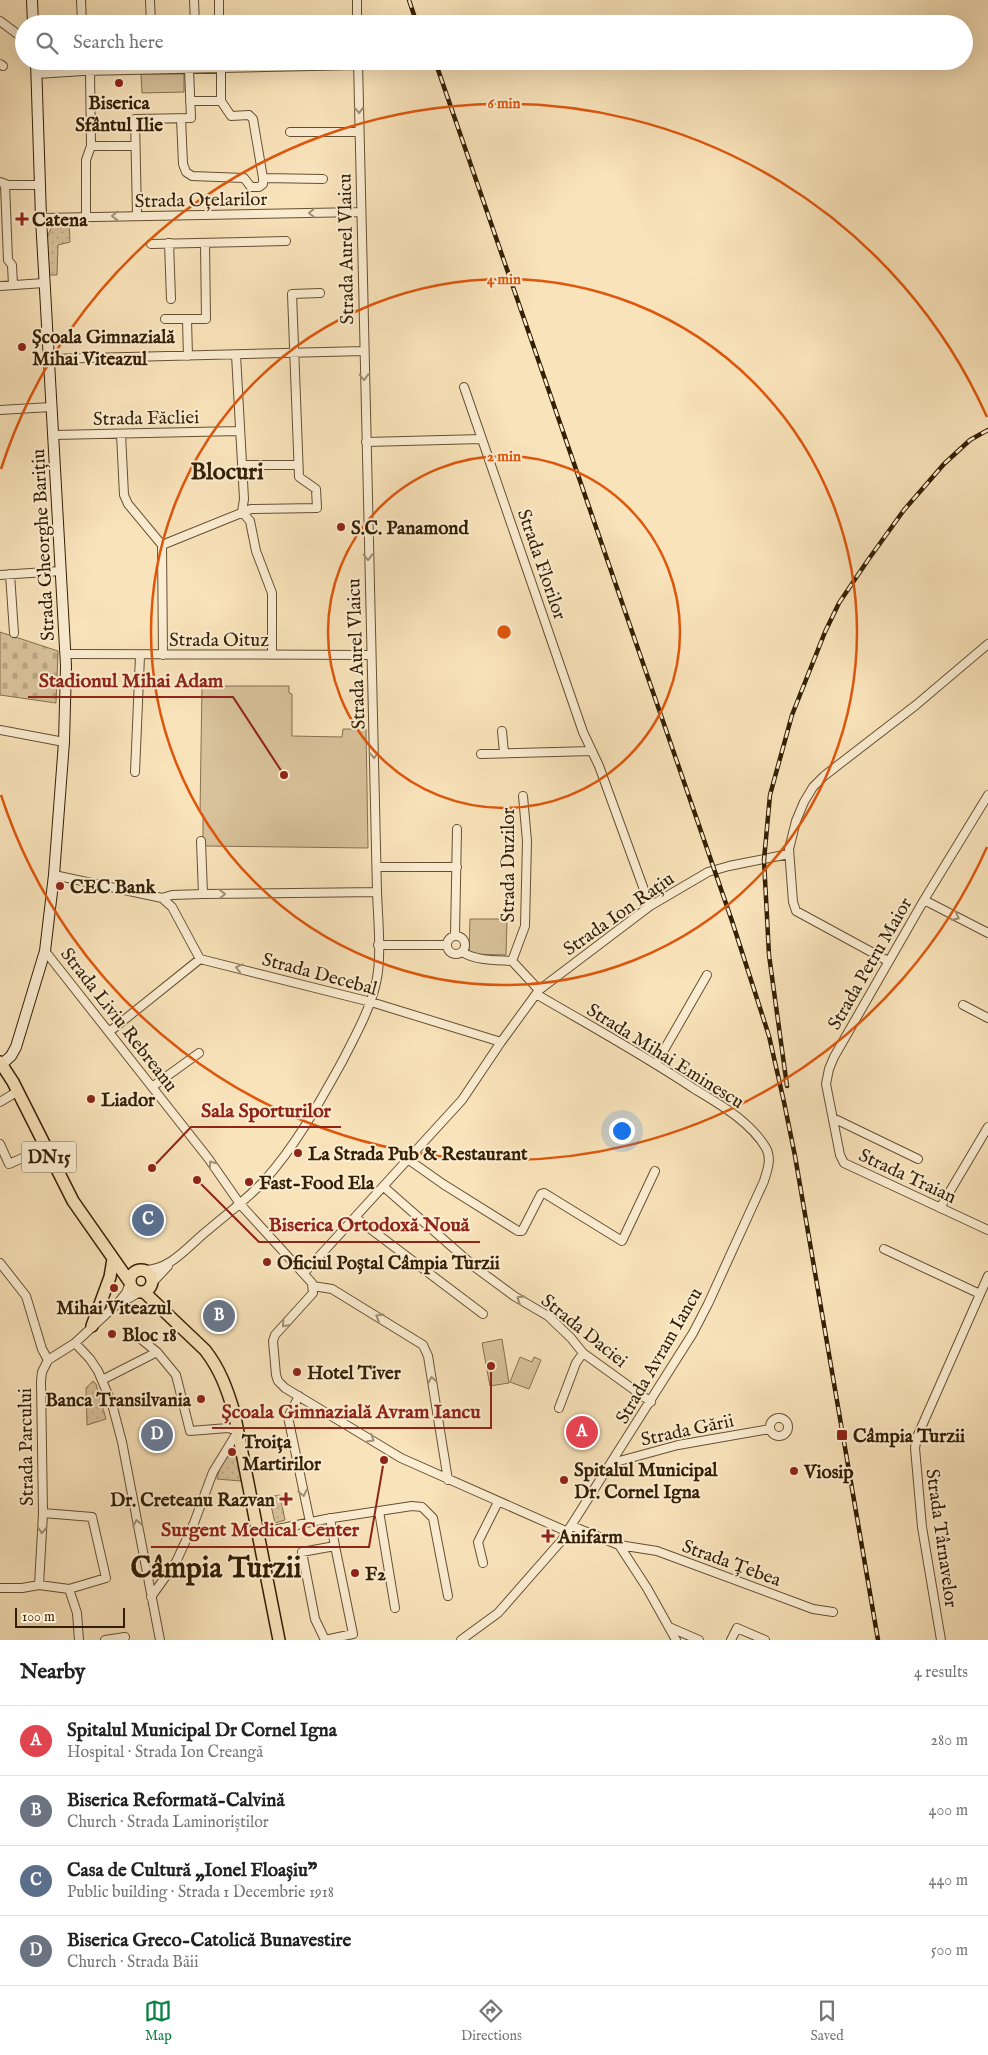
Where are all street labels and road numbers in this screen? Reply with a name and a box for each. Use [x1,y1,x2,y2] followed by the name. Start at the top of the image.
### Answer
[334,173,360,325] street label: Strada Aurel Vlaicu
[134,188,268,214] street label: Strada Oțelarilor
[93,406,199,432] street label: Strada Făcliei
[27,448,61,642] street label: Strada Gheorghe Barițiu
[511,506,571,623] street label: Strada Florilor
[342,578,372,730] street label: Strada Aurel Vlaicu
[169,629,269,653] street label: Strada Oituz
[497,807,521,923] street label: Strada Duzilor
[559,867,679,962] street label: Strada Ion Rațiu
[823,893,918,1035] street label: Strada Petru Maior
[55,943,182,1097] street label: Strada Liviu Rebreanu
[259,948,381,1002] street label: Strada Decebal
[582,999,748,1115] street label: Strada Mihai Eminescu
[22,1142,76,1172] road number: DN15
[855,1144,960,1210] street label: Strada Traian
[611,1283,709,1428] street label: Strada Avram Iancu
[536,1289,632,1374] street label: Strada Daciei
[14,1388,40,1506] street label: Strada Parcului
[639,1409,736,1453] street label: Strada Gării
[919,1467,963,1609] street label: Strada Târnavelor
[679,1535,785,1593] street label: Strada Țebea

